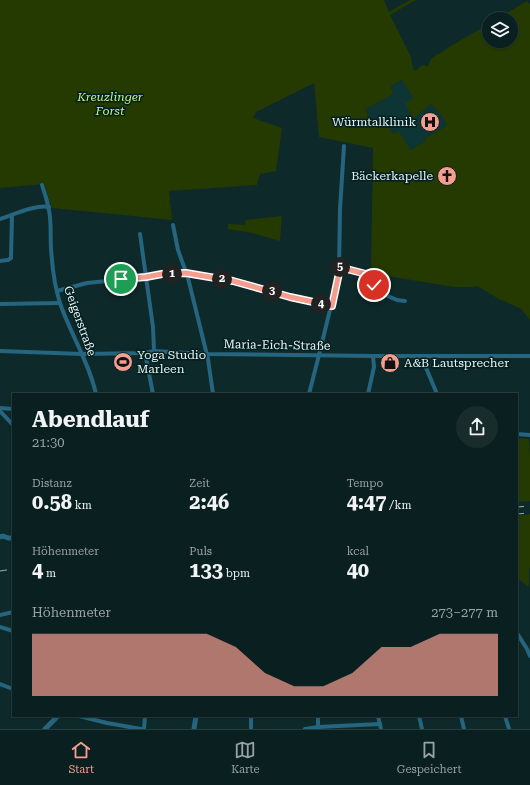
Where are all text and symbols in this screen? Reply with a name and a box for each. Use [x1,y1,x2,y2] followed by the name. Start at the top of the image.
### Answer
[482,12,518,48] map controls
[482,12,518,48] button: layers
[76,90,143,118] park label: Kreuzlinger Forst
[419,111,441,133] hospital icon: Würmtalklinik
[332,115,416,129] place label: Würmtalklinik
[436,165,458,187] church icon: Bäckerkapelle
[351,169,433,183] place label: Bäckerkapelle
[330,257,350,277] pin: 5
[337,260,343,273] text: 5
[104,262,138,296] pin
[162,264,182,284] pin: 1
[169,267,175,280] text: 1
[110,268,132,290] icon: arrive
[357,268,391,302] pin
[212,269,232,289] pin: 2
[219,272,225,285] text: 2
[363,274,385,296] icon: check
[262,281,282,301] pin: 3
[61,284,99,358] street label: Geigerstraße
[269,284,275,297] text: 3
[311,294,331,314] pin: 4
[318,297,324,310] text: 4
[223,337,331,353] street label: Maria-Eich-Straße
[137,348,206,376] place label: Yoga Studio Marleen
[112,351,134,373] sports icon: Yoga Studio Marleen
[379,352,401,374] shop icon: A&B Lautsprecher
[404,356,509,370] place label: A&B Lautsprecher
[456,406,498,448] button: share
[32,407,149,432] text: Abendlauf
[32,435,64,450] text: 21:30
[32,477,72,490] text: Distanz
[189,477,210,490] text: Zeit
[347,477,383,490] text: Tempo
[32,490,72,514] text: 0.58
[189,490,229,514] text: 2:46
[347,490,387,514] text: 4:47
[72,499,92,512] text: km
[387,499,412,512] text: /km
[32,545,99,558] text: Höhenmeter
[189,545,212,558] text: Puls
[347,545,369,558] text: kcal
[32,558,43,582] text: 4
[189,558,223,582] text: 133
[347,558,369,582] text: 40
[43,567,56,580] text: m
[223,567,250,580] text: bpm
[32,605,111,620] text: Höhenmeter
[431,605,498,620] text: 273–277 m
[69,739,94,776] tab: Start
[231,739,260,776] tab: Karte
[397,739,461,776] tab: Gespeichert

